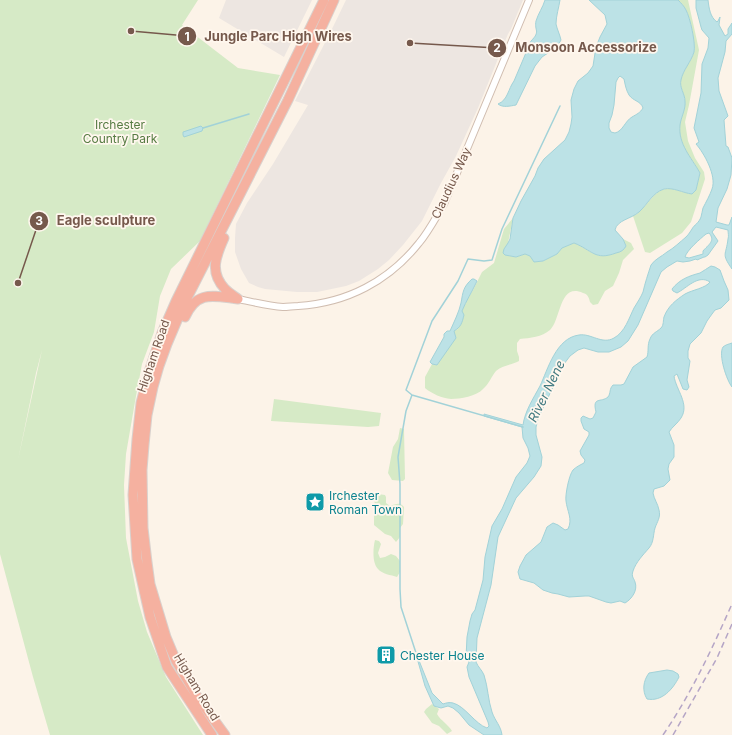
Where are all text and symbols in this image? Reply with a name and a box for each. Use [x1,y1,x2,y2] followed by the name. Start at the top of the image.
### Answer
[177,24,360,49] callout: Jungle Parc High Wires
[204,28,352,44] text: Jungle Parc High Wires
[184,29,190,44] text: 1
[487,35,664,60] callout: Monsoon Accessorize
[515,39,657,55] text: Monsoon Accessorize
[493,40,501,55] text: 2
[83,117,158,146] park label: Irchester Country Park
[428,145,474,221] street label: Claudius Way
[29,208,163,233] callout: Eagle sculpture
[57,212,155,228] text: Eagle sculpture
[35,213,43,228] text: 3
[134,318,172,394] street label: Higham Road
[524,357,568,425] water label: River Nene
[329,488,402,517] place label: Irchester Roman Town
[304,491,326,513] place icon: Irchester Roman Town
[375,644,397,666] building icon: Chester House
[400,648,484,663] place label: Chester House
[171,651,223,723] street label: Higham Road

